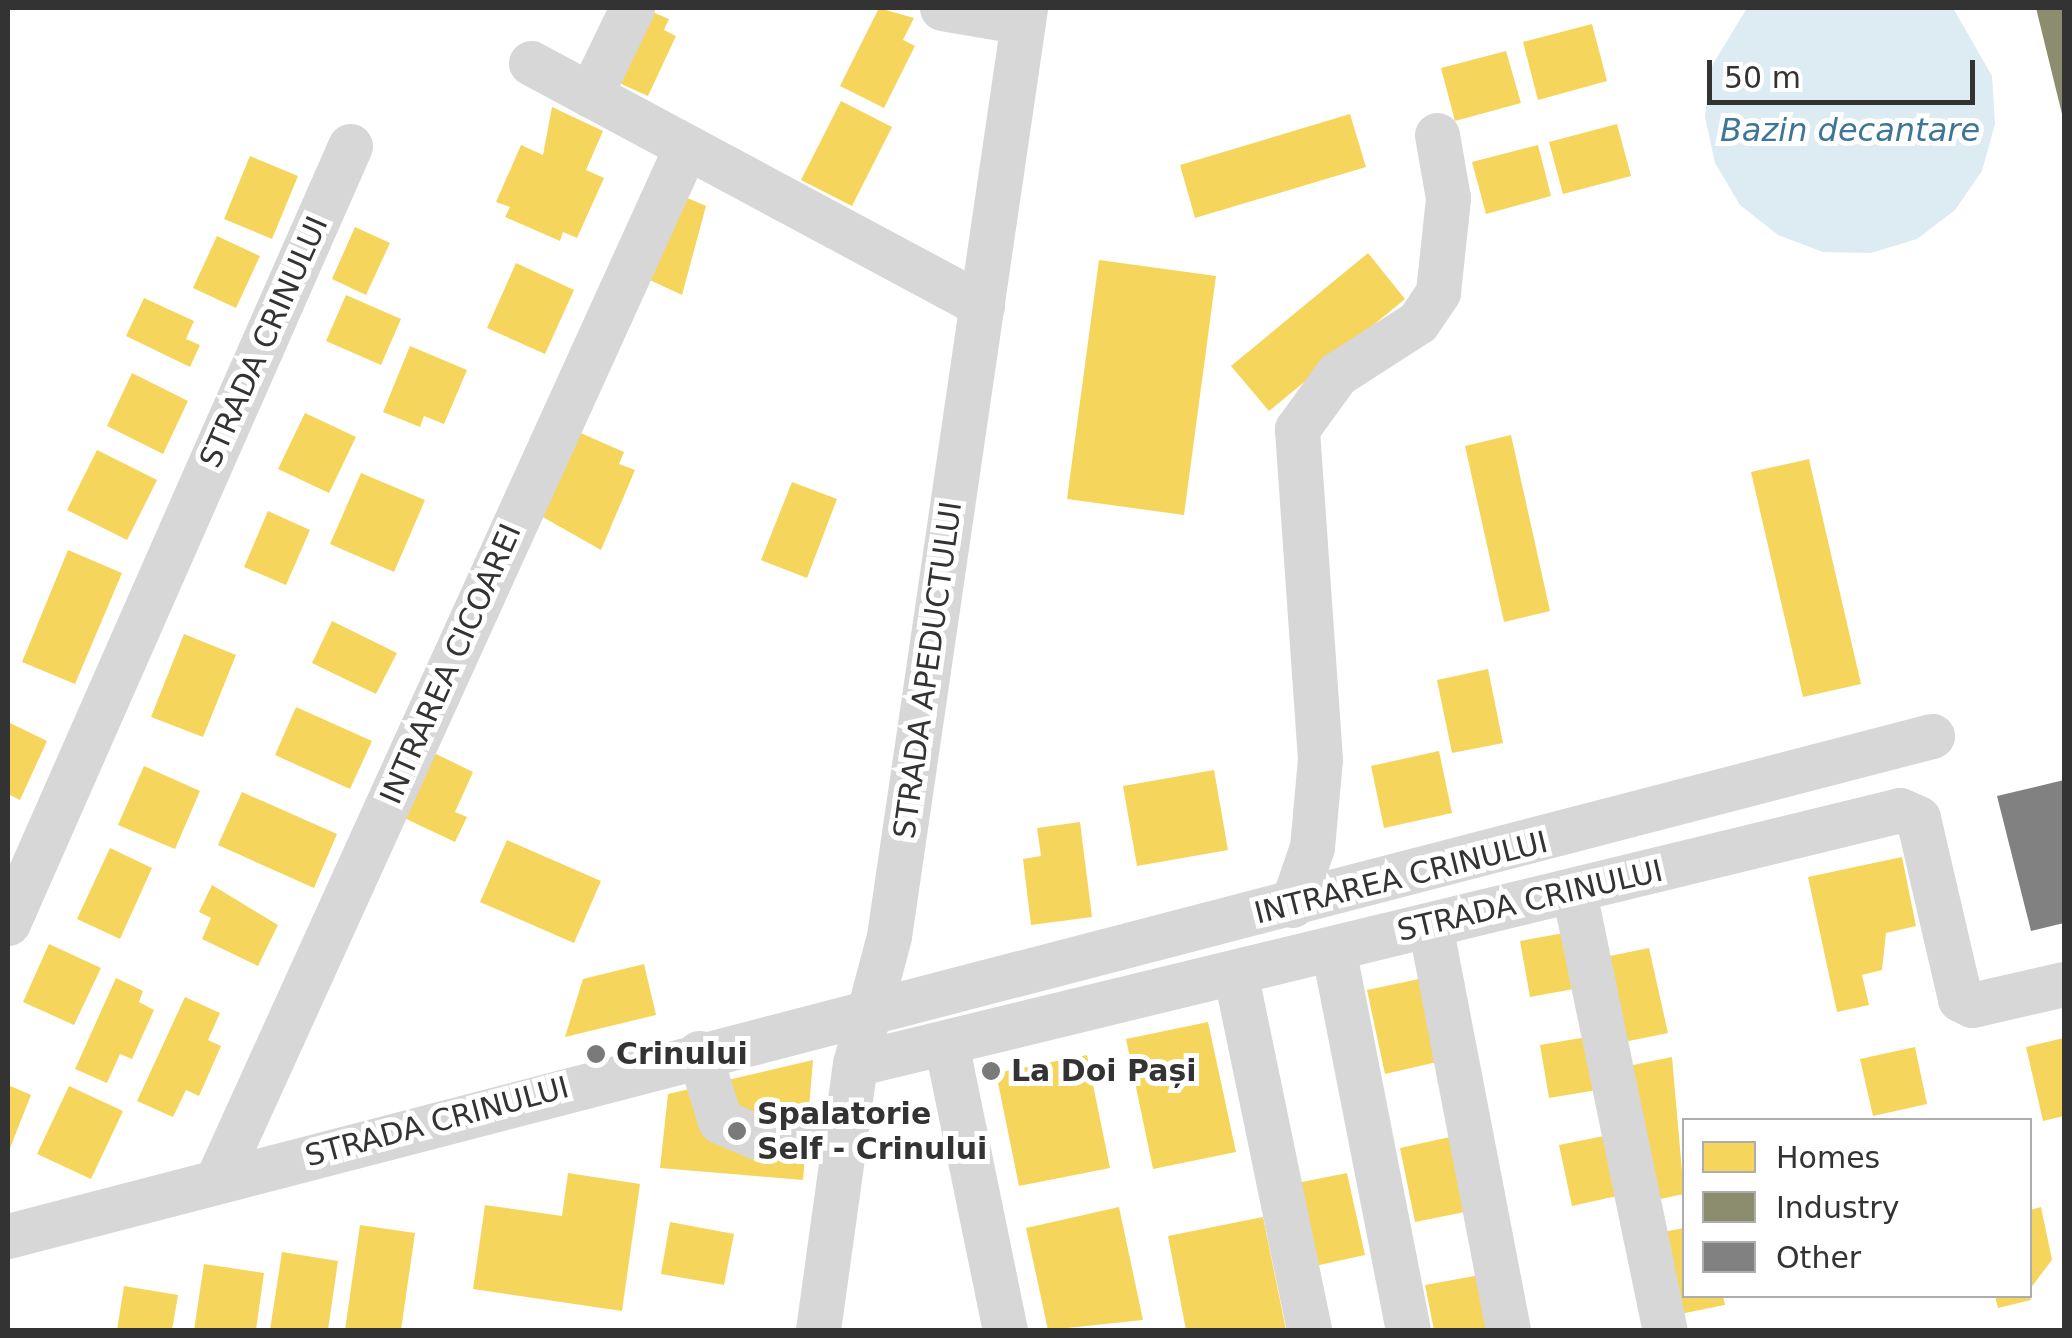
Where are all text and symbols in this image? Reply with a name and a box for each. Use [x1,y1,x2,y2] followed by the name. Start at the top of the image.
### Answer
[1712,40,1980,102] scale bar
[1724,60,1801,95] text: 50 m
[1720,111,1980,149] water label: Bazin decantare
[192,211,336,473] street label: STRADA CRINULUI
[887,499,969,841] street label: STRADA APEDUCTULUI
[373,518,529,810] street label: INTRAREA CICOAREI
[1251,824,1551,932] street label: INTRAREA CRINULUI
[1394,853,1666,949] street label: STRADA CRINULUI
[616,1036,748,1072] place label: Crinului
[585,1043,607,1065] marker: Crinului
[1011,1053,1197,1089] place label: La Doi Pași
[980,1060,1002,1082] marker: La Doi Pași
[301,1070,573,1174] street label: STRADA CRINULUI
[757,1096,987,1166] place label: Spalatorie Self - Crinului
[1682,1118,2032,1298] legend
[726,1120,748,1142] marker: Spalatorie Self - Crinului
[1776,1140,1880,1175] text: Homes
[1776,1190,1899,1225] text: Industry
[1776,1240,1861,1275] text: Other

